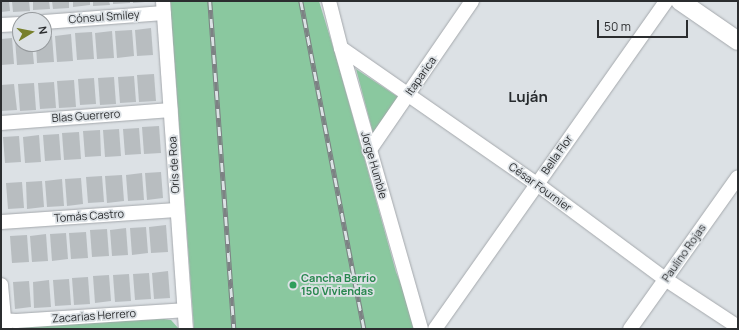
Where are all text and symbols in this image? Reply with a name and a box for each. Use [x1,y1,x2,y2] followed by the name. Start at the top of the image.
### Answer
[68,8,140,26] street label: Cónsul Smiley
[12,12,52,52] north arrow
[599,12,690,38] scale bar
[604,18,631,35] text: 50 m
[35,25,51,35] text: N
[403,54,439,98] street label: Itaparica
[508,88,548,106] district label: Luján
[51,107,121,125] street label: Blas Guerrero
[358,130,390,200] street label: Jorge Humble
[539,133,575,177] street label: Bella Flor
[166,136,182,194] street label: Oris de Roa
[506,160,574,214] street label: César Fournier
[54,207,124,225] street label: Tomás Castro
[659,222,709,284] street label: Paulino Rojas
[301,272,376,298] place label: Cancha Barrio 150 Viviendas
[288,280,298,290] marker: Cancha Barrio 150 Viviendas
[52,306,136,326] street label: Zacarias Herrero

